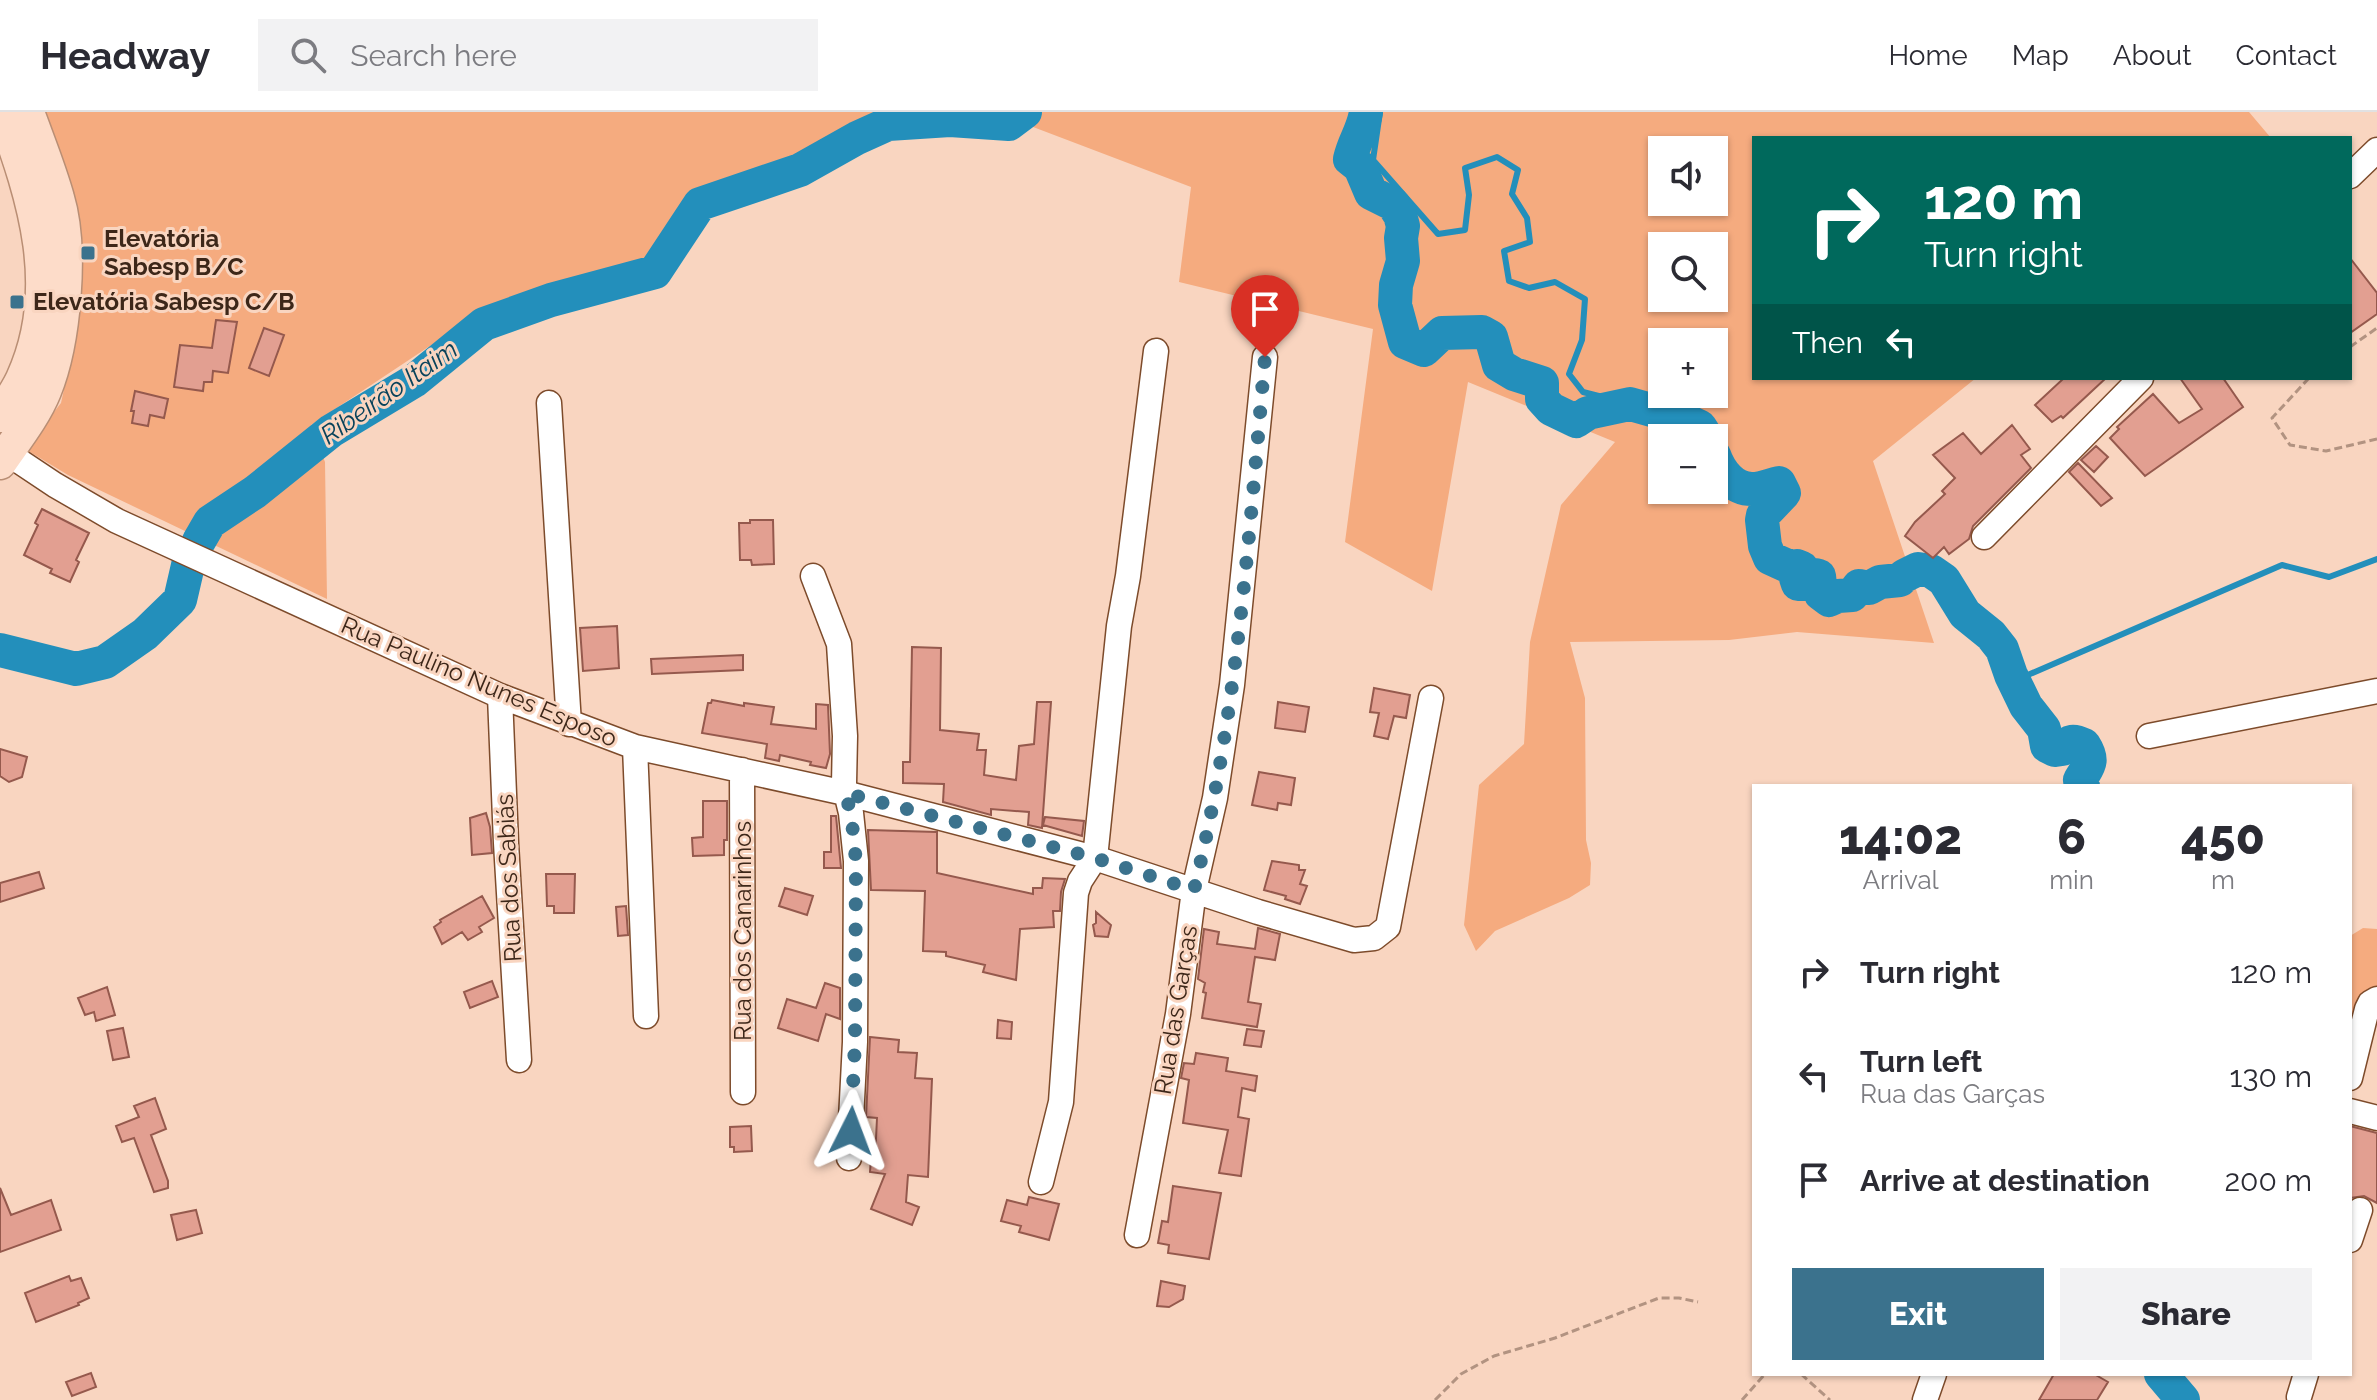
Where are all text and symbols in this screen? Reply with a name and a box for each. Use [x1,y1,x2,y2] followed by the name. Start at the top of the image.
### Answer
[258,19,818,91] search box
[40,33,210,78] text: Headway
[286,33,330,77] icon: search
[350,38,517,73] text: Search here
[1888,39,1968,72] text: Home
[2012,39,2069,72] text: Map
[2113,39,2192,72] text: About
[2236,39,2337,72] text: Contact
[1648,136,1728,504] map controls
[1648,136,1728,216] button: sound
[1924,166,2083,232] text: 120 m
[1792,168,1896,272] icon: right
[104,224,244,281] place label: Elevatória Sabesp B/C
[1648,232,1728,312] button: search
[1924,233,2083,275] text: Turn right
[79,244,97,262] marker: Elevatória Sabesp B/C
[1231,275,1299,357] pin
[33,287,295,316] place label: Elevatória Sabesp C/B
[1243,287,1287,331] icon: arrive
[8,293,26,311] marker: Elevatória Sabesp C/B
[1879,320,1923,364] icon: left
[1792,325,1863,360] text: Then
[1648,328,1728,408] button: +
[315,334,463,450] water label: Ribeirão Itaim
[1648,424,1728,504] button: −
[337,610,622,753] street label: Rua Paulino Nunes Esposo
[490,793,527,963] street label: Rua dos Sabiás
[1839,809,1962,865] text: 14:02
[2057,809,2086,865] text: 6
[2181,809,2265,865] text: 450
[728,821,757,1041] street label: Rua dos Canarinhos
[1862,865,1939,895] text: Arrival
[2049,865,2094,895] text: min
[2211,865,2235,895] text: m
[1148,923,1203,1097] street label: Rua das Garças
[1792,950,1836,994] icon: right
[1860,955,2000,990] text: Turn right
[2230,955,2312,990] text: 120 m
[1860,1044,1982,1079] text: Turn left
[1792,1054,1836,1098] icon: left
[2230,1059,2312,1094] text: 130 m
[1860,1079,2045,1109] text: Rua das Garças
[809,1089,893,1173] position arrow
[1792,1158,1836,1202] icon: arrive
[1860,1163,2150,1198] text: Arrive at destination
[2224,1163,2312,1198] text: 200 m
[1792,1268,2044,1360] button: Exit
[2060,1268,2312,1360] button: Share

